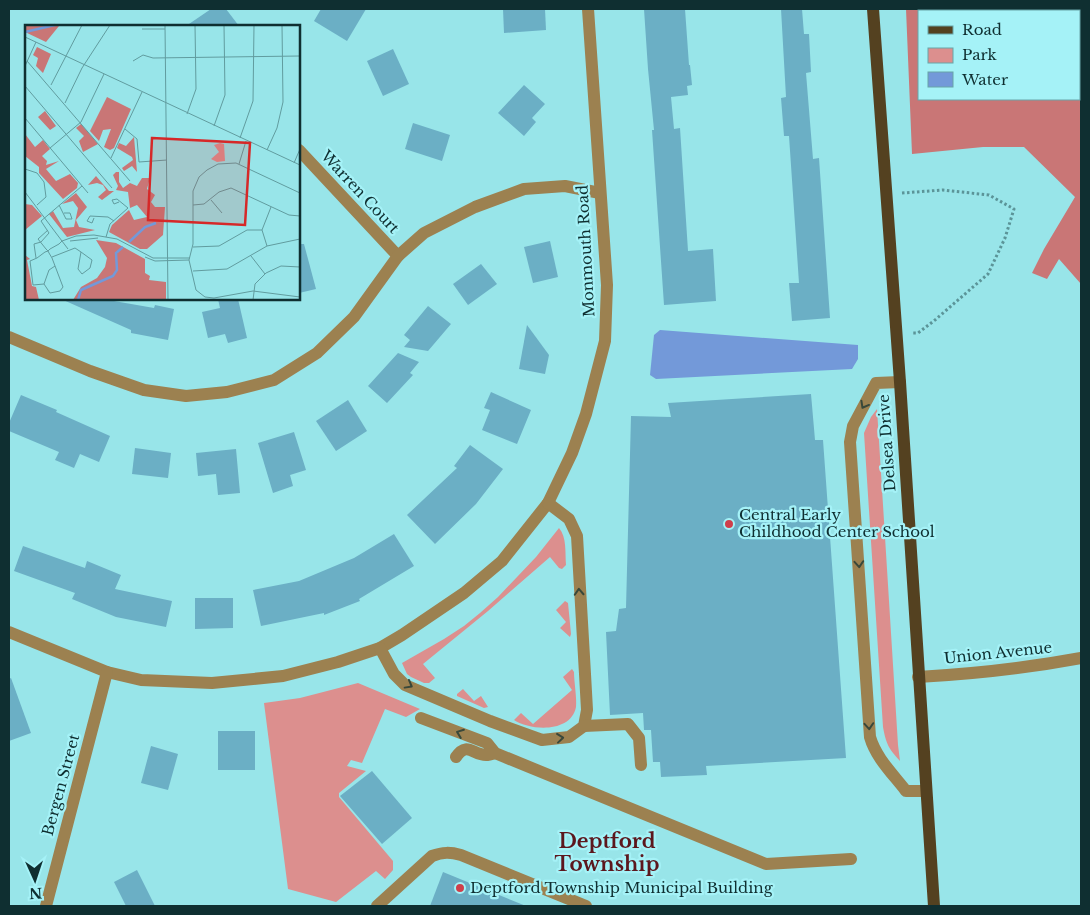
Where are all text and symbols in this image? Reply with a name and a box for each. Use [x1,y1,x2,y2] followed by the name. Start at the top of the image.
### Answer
[918,10,1080,100] legend
[962,20,1002,39] text: Road
[25,25,300,300] inset map
[962,45,998,64] text: Park
[961,70,1009,89] text: Water
[316,145,404,237] street label: Warren Court
[573,184,598,318] street label: Monmouth Road
[874,394,899,492] street label: Delsea Drive
[860,400,870,409] one-way arrow
[739,505,935,541] place label: Central Early Childhood Center School
[723,518,735,530] marker: Central Early Childhood Center School
[853,561,864,569] one-way arrow
[574,587,585,595] one-way arrow
[943,637,1053,668] street label: Union Avenue
[403,679,412,689] one-way arrow
[864,723,875,731] one-way arrow
[456,728,465,739] one-way arrow
[38,732,83,838] street label: Bergen Street
[556,733,564,744] one-way arrow
[555,829,659,876] district label: Deptford Township
[10,855,60,905] north arrow
[470,878,774,897] place label: Deptford Township Municipal Building
[454,882,466,894] marker: Deptford Township Municipal Building
[29,884,43,902] text: N

